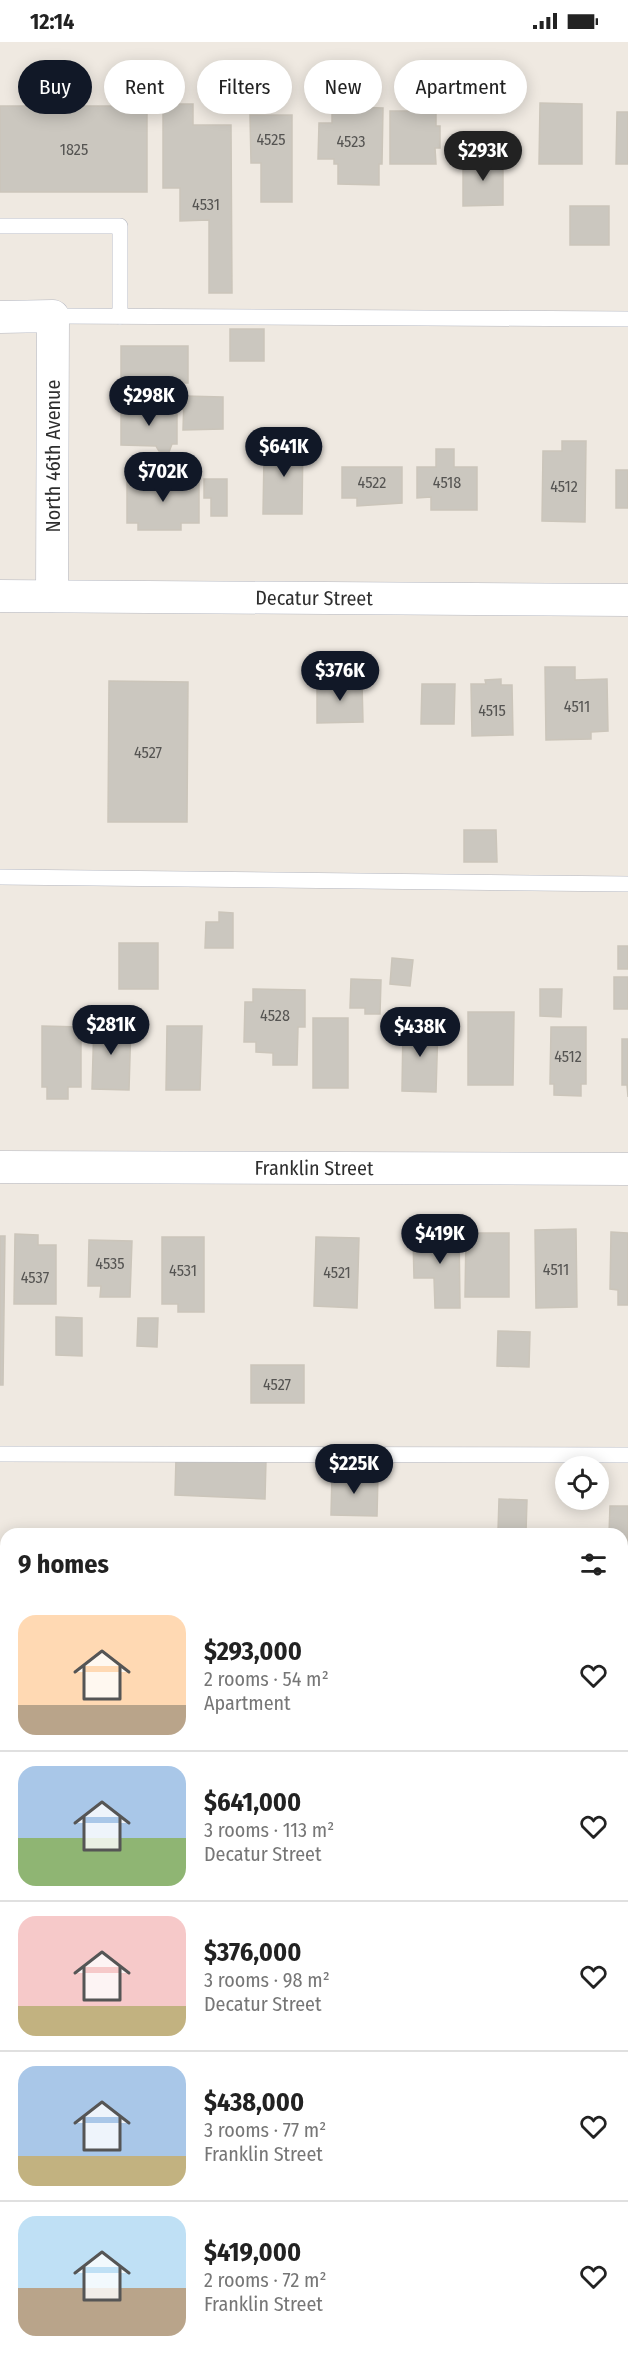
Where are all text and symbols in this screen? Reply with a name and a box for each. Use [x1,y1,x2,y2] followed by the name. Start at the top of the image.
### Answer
[30,8,74,35] text: 12:14
[18,60,92,114] chip: Buy
[104,60,185,114] chip: Rent
[197,60,292,114] chip: Filters
[304,60,382,114] chip: New
[394,60,527,114] chip: Apartment
[256,130,286,149] house number: 4525
[441,131,525,182] pin: $293K
[336,132,366,151] house number: 4523
[458,138,508,162] text: $293K
[60,140,88,159] house number: 1825
[192,195,220,214] house number: 4531
[107,376,191,427] pin: $298K
[41,380,65,532] street label: North 46th Avenue
[123,383,175,407] text: $298K
[242,427,326,478] pin: $641K
[259,434,309,458] text: $641K
[121,452,205,503] pin: $702K
[138,459,188,483] text: $702K
[358,473,386,492] house number: 4522
[433,473,461,492] house number: 4518
[550,477,578,496] house number: 4512
[255,586,373,610] street label: Decatur Street
[298,651,382,702] pin: $376K
[315,658,365,682] text: $376K
[564,697,590,716] house number: 4511
[478,701,506,720] house number: 4515
[134,743,163,762] house number: 4527
[69,1005,153,1056] pin: $281K
[260,1006,290,1025] house number: 4528
[378,1007,462,1058] pin: $438K
[86,1012,136,1036] text: $281K
[394,1014,446,1038] text: $438K
[554,1047,582,1066] house number: 4512
[254,1156,374,1180] street label: Franklin Street
[398,1214,482,1265] pin: $419K
[415,1221,465,1245] text: $419K
[95,1254,125,1273] house number: 4535
[543,1260,569,1279] house number: 4511
[169,1261,197,1280] house number: 4531
[323,1263,351,1282] house number: 4521
[21,1268,50,1287] house number: 4537
[263,1375,292,1394] house number: 4527
[312,1444,396,1495] pin: $225K
[329,1451,379,1475] text: $225K
[555,1456,609,1510] map controls
[555,1456,609,1510] button: locate
[577,1548,610,1581] icon: filters
[18,1549,109,1580] text: 9 homes
[204,1636,302,1667] text: $293,000
[66,1639,138,1711] icon: home
[577,1659,610,1692] icon: heart
[204,1667,329,1691] text: 2 rooms · 54 m²
[204,1691,291,1715] text: Apartment
[204,1787,301,1818] text: $641,000
[66,1790,138,1862] icon: home
[577,1810,610,1843] icon: heart
[204,1818,334,1842] text: 3 rooms · 113 m²
[204,1842,322,1866] text: Decatur Street
[204,1937,301,1968] text: $376,000
[66,1940,138,2012] icon: home
[577,1960,610,1993] icon: heart
[204,1968,330,1992] text: 3 rooms · 98 m²
[204,1992,322,2016] text: Decatur Street
[204,2087,304,2118] text: $438,000
[66,2090,138,2162] icon: home
[577,2110,610,2143] icon: heart
[204,2118,326,2142] text: 3 rooms · 77 m²
[204,2142,323,2166] text: Franklin Street
[204,2237,301,2268] text: $419,000
[66,2240,138,2312] icon: home
[577,2260,610,2293] icon: heart
[204,2268,326,2292] text: 2 rooms · 72 m²
[204,2292,323,2316] text: Franklin Street

